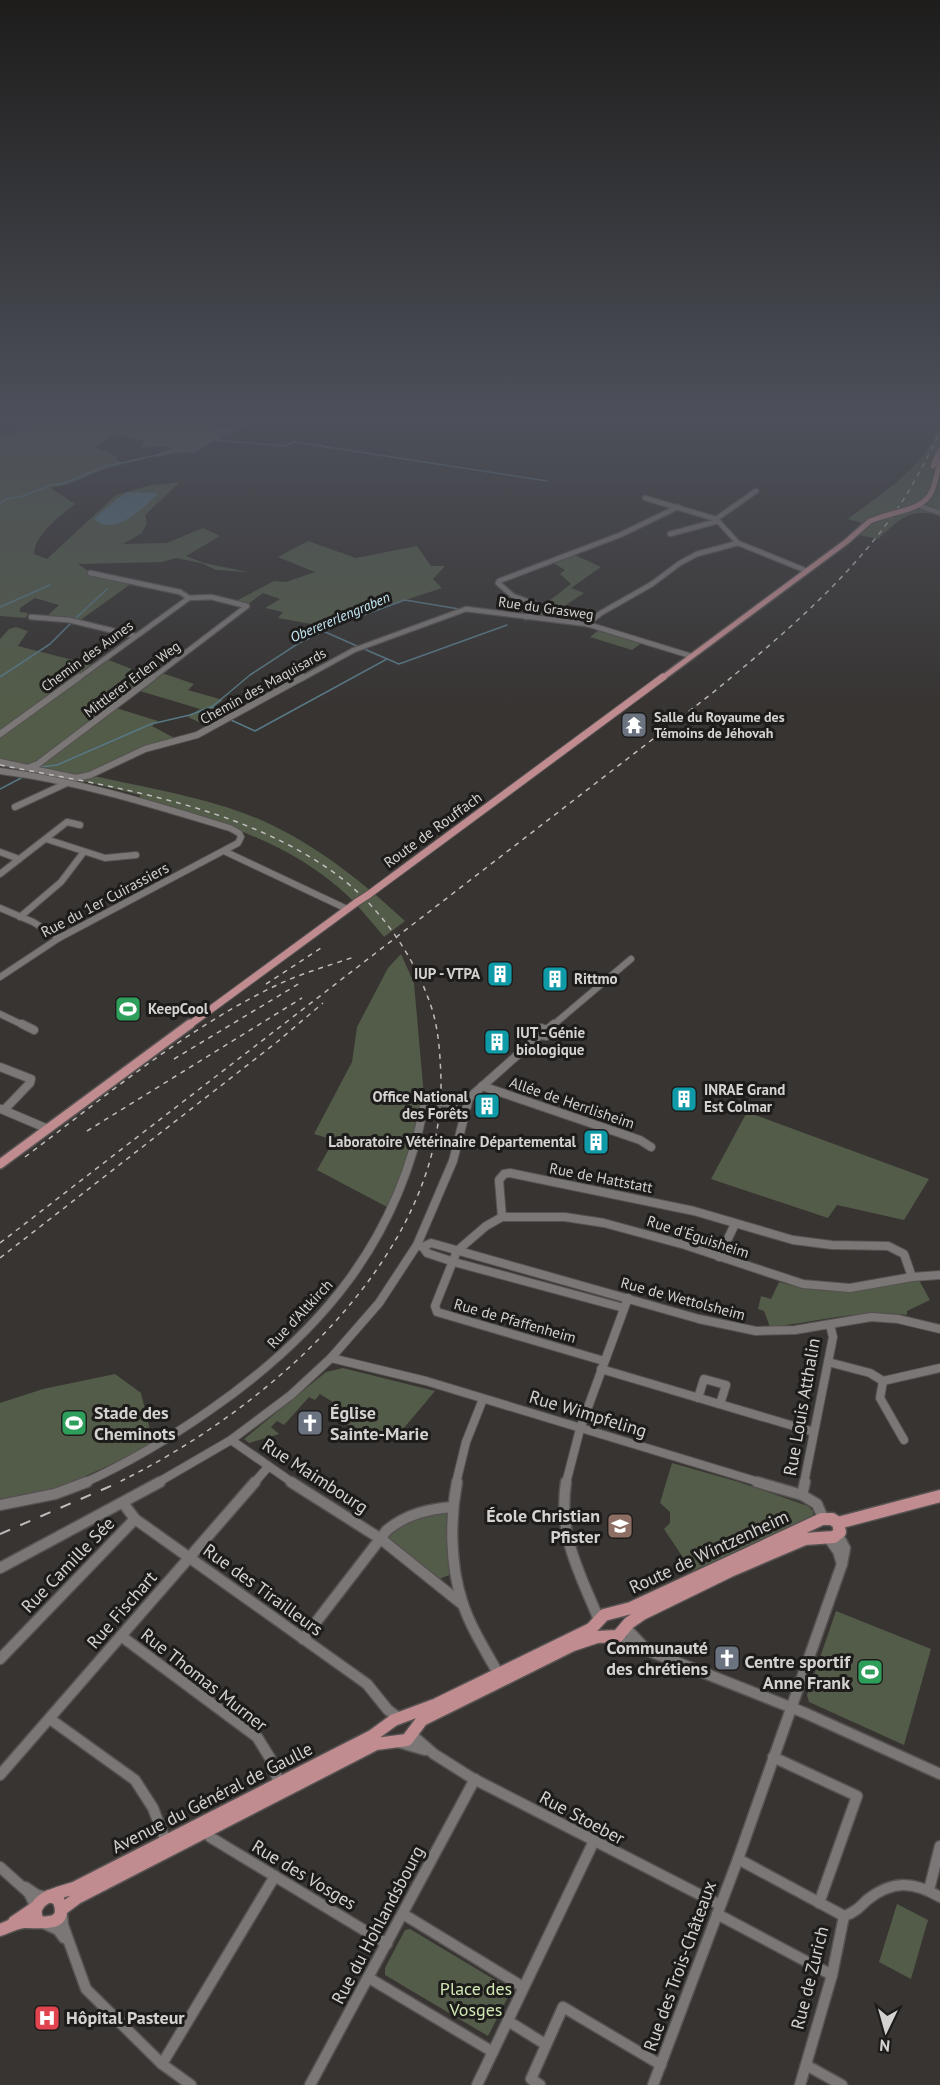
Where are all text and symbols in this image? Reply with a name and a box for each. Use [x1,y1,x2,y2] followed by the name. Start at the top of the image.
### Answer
[287,588,393,646] water label: Oberererlengraben
[497,592,595,624] street label: Rue du Grasweg
[37,616,137,695] street label: Chemin des Aunes
[80,637,184,721] street label: Mittlerer Erlen Weg
[197,644,329,728] street label: Chemin des Maquisards
[654,708,785,742] place label: Salle du Royaume des Témoins de Jéhovah
[619,710,649,740] temple icon: Salle du Royaume des Témoins de Jéhovah
[380,788,486,872] street label: Route de Rouffach
[38,858,172,941] street label: Rue du 1er Cuirassiers
[485,959,515,989] building icon: IUP - VTPA
[414,964,481,983] place label: IUP - VTPA
[540,964,570,994] building icon: Rittmo
[574,969,618,988] place label: Rittmo
[113,994,143,1024] sports icon: KeepCool
[148,999,209,1018] place label: KeepCool
[516,1023,586,1059] place label: IUT - Génie biologique
[482,1027,512,1057] building icon: IUT - Génie biologique
[507,1072,637,1133] street label: Allée de Herrlisheim
[704,1080,785,1116] place label: INRAE Grand Est Colmar
[669,1084,699,1114] building icon: INRAE Grand Est Colmar
[373,1087,469,1123] place label: Office National des Forêts
[472,1091,502,1121] building icon: Office National des Forêts
[581,1127,611,1157] building icon: Laboratoire Vétérinaire Départemental
[328,1132,577,1151] place label: Laboratoire Vétérinaire Départemental
[548,1158,654,1197] street label: Rue de Hattstatt
[645,1211,752,1262] street label: Rue d'Éguisheim
[619,1273,747,1324] street label: Rue de Wettolsheim
[263,1275,336,1352] street label: Rue d'Altkirch
[452,1294,578,1347] street label: Rue de Pfaffenheim
[778,1336,825,1478] street label: Rue Louis Atthalin
[526,1385,650,1442] street label: Rue Wimpfeling
[94,1401,176,1445] place label: Stade des Cheminots
[330,1401,429,1445] place label: Église Sainte-Marie
[59,1408,89,1438] sports icon: Stade des Cheminots
[295,1408,325,1438] church icon: Église Sainte-Marie
[258,1433,373,1518] street label: Rue Maimbourg
[486,1504,601,1548] place label: École Christian Pfister
[625,1505,792,1599] street label: Route de Wintzenheim
[605,1511,635,1541] school or university icon: École Christian Pfister
[16,1512,119,1617] street label: Rue Camille Sée
[199,1538,328,1641] street label: Rue des Tirailleurs
[82,1566,162,1653] street label: Rue Fischart
[136,1623,272,1736] street label: Rue Thomas Murner
[606,1636,708,1680] place label: Communauté des chrétiens
[712,1643,742,1673] church icon: Communauté des chrétiens
[745,1650,851,1694] place label: Centre sportif Anne Frank
[855,1657,885,1687] sports icon: Centre sportif Anne Frank
[107,1737,316,1858] street label: Avenue du Général de Gaulle
[536,1785,629,1850] street label: Rue Stoeber
[248,1834,361,1915] street label: Rue des Vosges
[326,1842,429,2008] street label: Rue du Hohlandsbourg
[638,1878,721,2054] street label: Rue des Trois-Châteaux
[786,1924,833,2032] street label: Rue de Zurich
[440,1977,512,2021] park label: Place des Vosges
[856,2001,916,2061] north arrow
[32,2003,62,2033] hospital icon: Hôpital Pasteur
[66,2006,185,2029] place label: Hôpital Pasteur
[879,2036,891,2056] text: N

